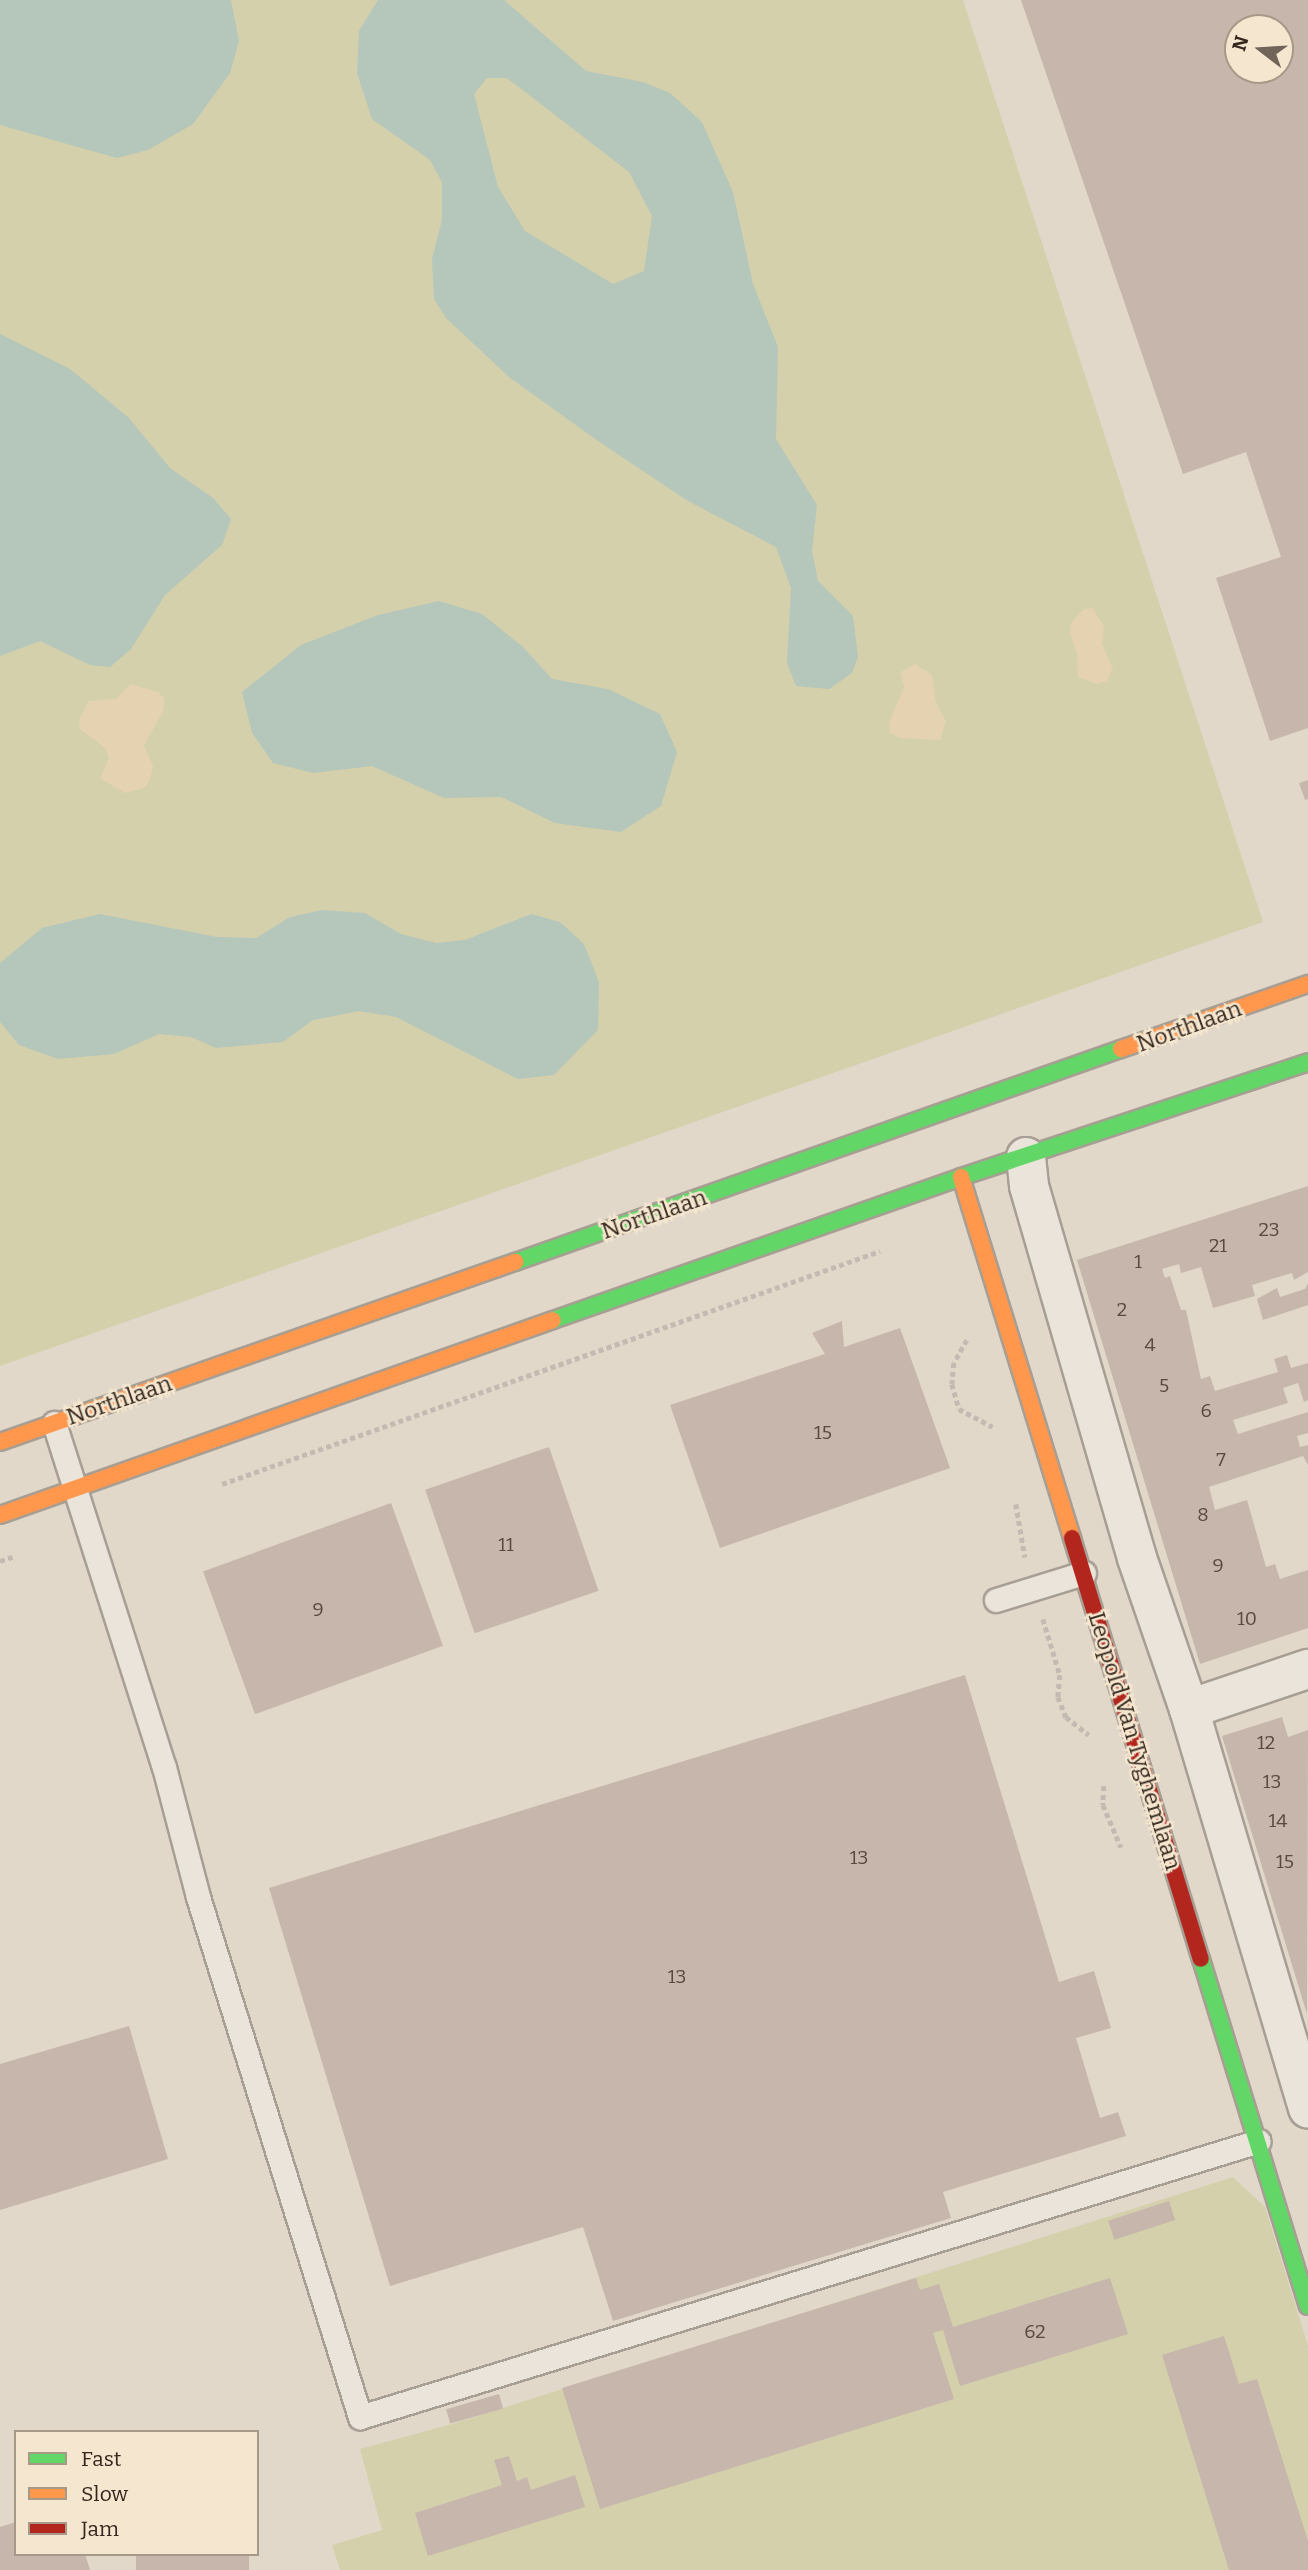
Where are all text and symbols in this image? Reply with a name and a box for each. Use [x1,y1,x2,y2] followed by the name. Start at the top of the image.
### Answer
[1224,14,1294,84] north arrow
[1227,33,1253,54] text: N
[1133,994,1245,1058] street label: Northlaan
[598,1183,710,1245] street label: Northlaan
[1258,1219,1280,1241] house number: 23
[1209,1235,1227,1257] house number: 21
[1134,1251,1142,1273] house number: 1
[1117,1299,1127,1321] house number: 2
[1144,1334,1156,1356] house number: 4
[63,1369,175,1431] street label: Northlaan
[1159,1375,1169,1397] house number: 5
[1200,1400,1212,1422] house number: 6
[814,1422,832,1444] house number: 15
[1216,1449,1226,1471] house number: 7
[1197,1504,1209,1526] house number: 8
[498,1534,514,1556] house number: 11
[1212,1555,1224,1577] house number: 9
[312,1599,324,1621] house number: 9
[1237,1608,1257,1630] house number: 10
[1083,1609,1187,1873] street label: Leopold Van Tyghemlaan
[1257,1732,1275,1754] house number: 12
[1263,1771,1281,1793] house number: 13
[1269,1810,1287,1832] house number: 14
[850,1847,868,1869] house number: 13
[1276,1851,1294,1873] house number: 15
[668,1966,686,1988] house number: 13
[1024,2321,1046,2343] house number: 62
[14,2430,259,2556] legend
[81,2446,121,2472] text: Fast
[81,2481,128,2507] text: Slow
[81,2516,119,2542] text: Jam

